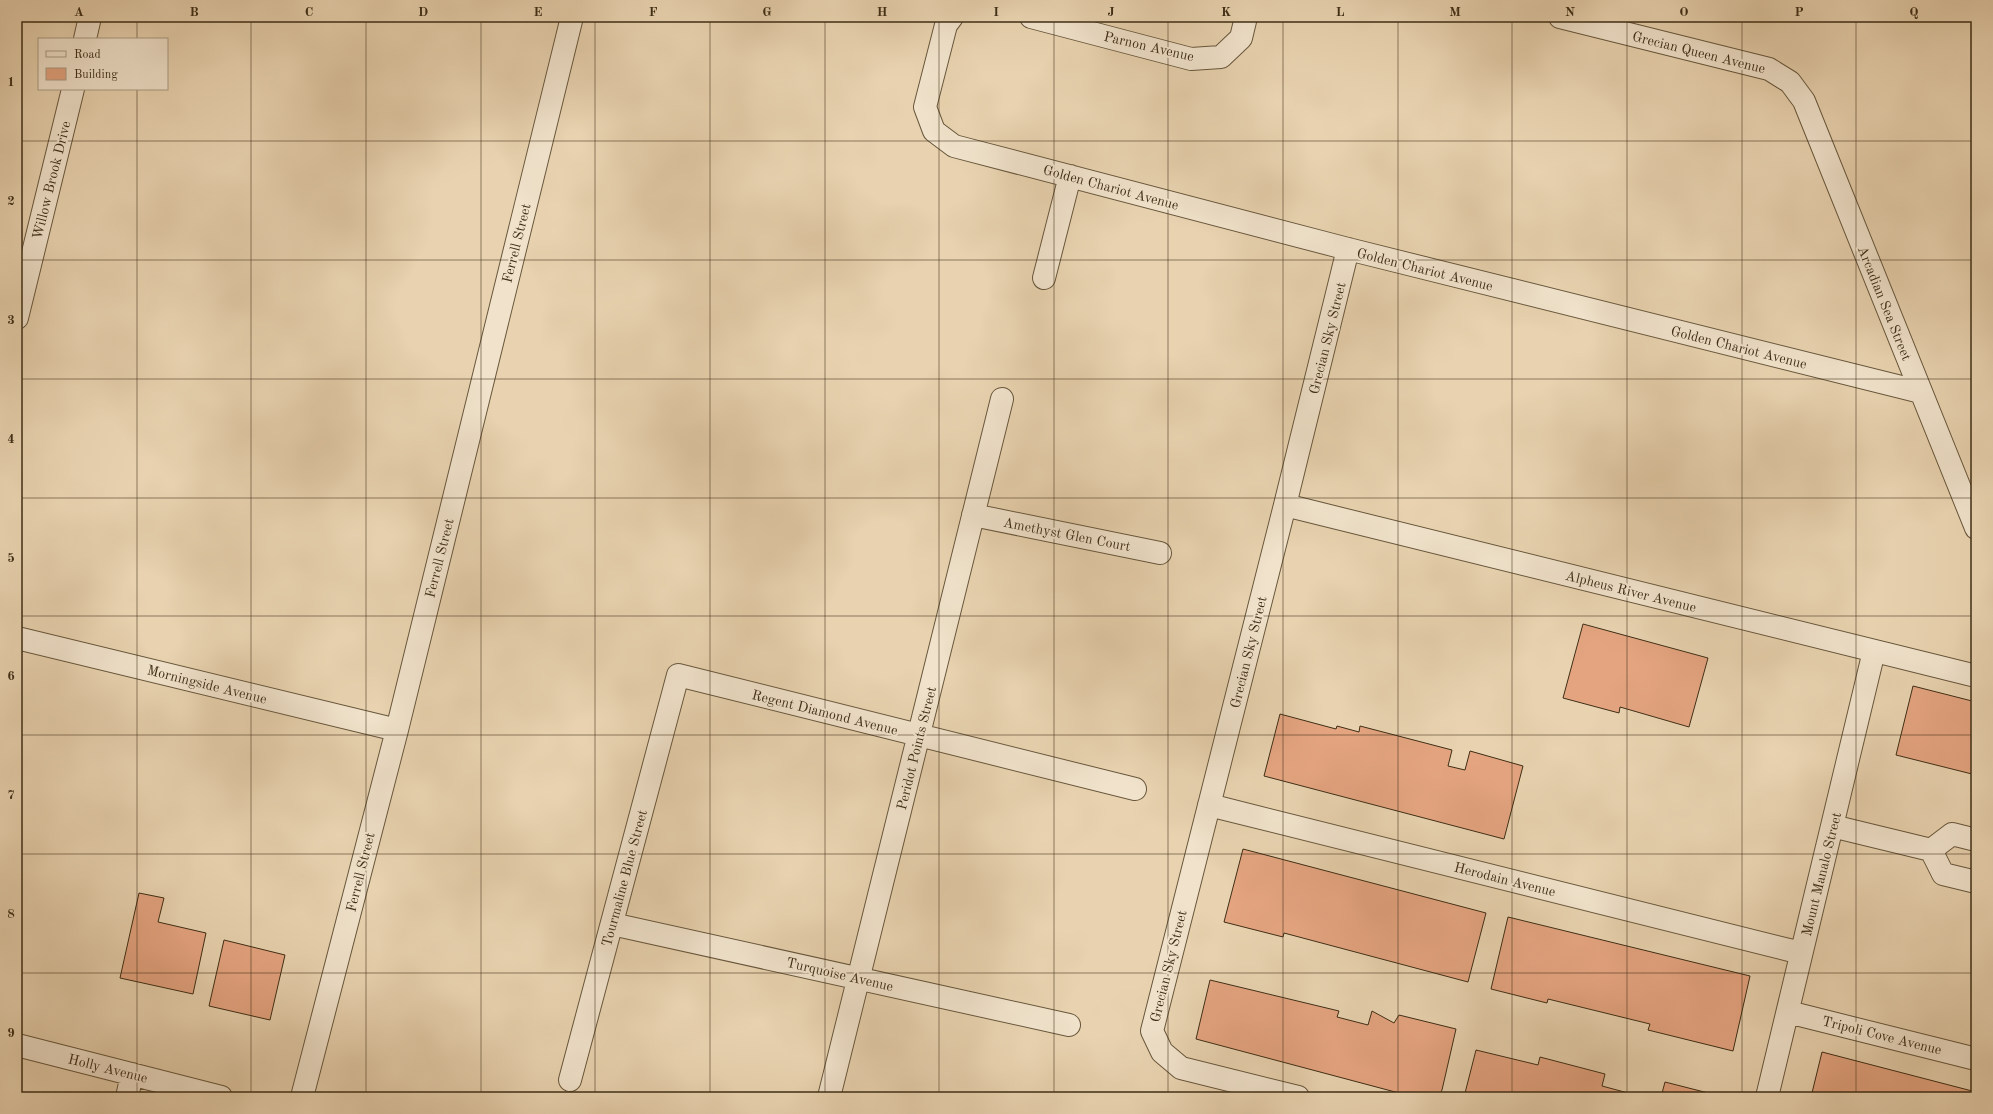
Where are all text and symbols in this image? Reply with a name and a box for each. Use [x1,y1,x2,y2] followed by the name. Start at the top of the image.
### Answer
[74,6,84,19] text: A
[189,6,199,19] text: B
[305,6,313,19] text: C
[418,6,428,19] text: D
[534,6,543,19] text: E
[649,6,658,19] text: F
[762,6,772,19] text: G
[877,6,888,19] text: H
[993,6,999,19] text: I
[1107,6,1115,19] text: J
[1221,6,1231,19] text: K
[1336,6,1345,19] text: L
[1449,6,1461,19] text: M
[1565,6,1575,19] text: N
[1679,6,1689,19] text: O
[1794,6,1804,19] text: P
[1909,6,1919,19] text: Q
[1102,30,1195,64] street label: Parnon Avenue
[1631,30,1767,76] street label: Grecian Queen Avenue
[38,38,168,90] legend
[74,49,101,61] text: Road
[74,69,118,81] text: Building
[7,76,15,89] text: 1
[31,120,73,241] street label: Willow Brook Drive
[1041,163,1180,213] street label: Golden Chariot Avenue
[7,195,15,208] text: 2
[500,202,534,284] street label: Ferrell Street
[1855,244,1913,363] street label: Arcadian Sea Street
[1355,246,1494,294] street label: Golden Chariot Avenue
[1307,281,1349,396] street label: Grecian Sky Street
[7,314,15,327] text: 3
[1669,324,1808,372] street label: Golden Chariot Avenue
[7,433,15,446] text: 4
[1002,516,1132,554] street label: Amethyst Glen Court
[423,517,457,599] street label: Ferrell Street
[7,552,15,565] text: 5
[1564,569,1698,615] street label: Alpheus River Avenue
[1228,595,1270,710] street label: Grecian Sky Street
[145,663,268,707] street label: Morningside Avenue
[7,670,15,683] text: 6
[895,685,939,812] street label: Peridot Points Street
[750,688,899,738] street label: Regent Diamond Avenue
[7,789,15,802] text: 7
[600,808,650,948] street label: Tourmaline Blue Street
[1800,811,1844,938] street label: Mount Manalo Street
[344,831,378,913] street label: Ferrell Street
[1453,861,1557,899] street label: Herodain Avenue
[7,908,15,921] text: 8
[1148,909,1190,1024] street label: Grecian Sky Street
[785,956,895,994] street label: Turquoise Avenue
[1821,1014,1943,1058] street label: Tripoli Cove Avenue
[7,1027,15,1040] text: 9
[67,1052,149,1086] street label: Holly Avenue

